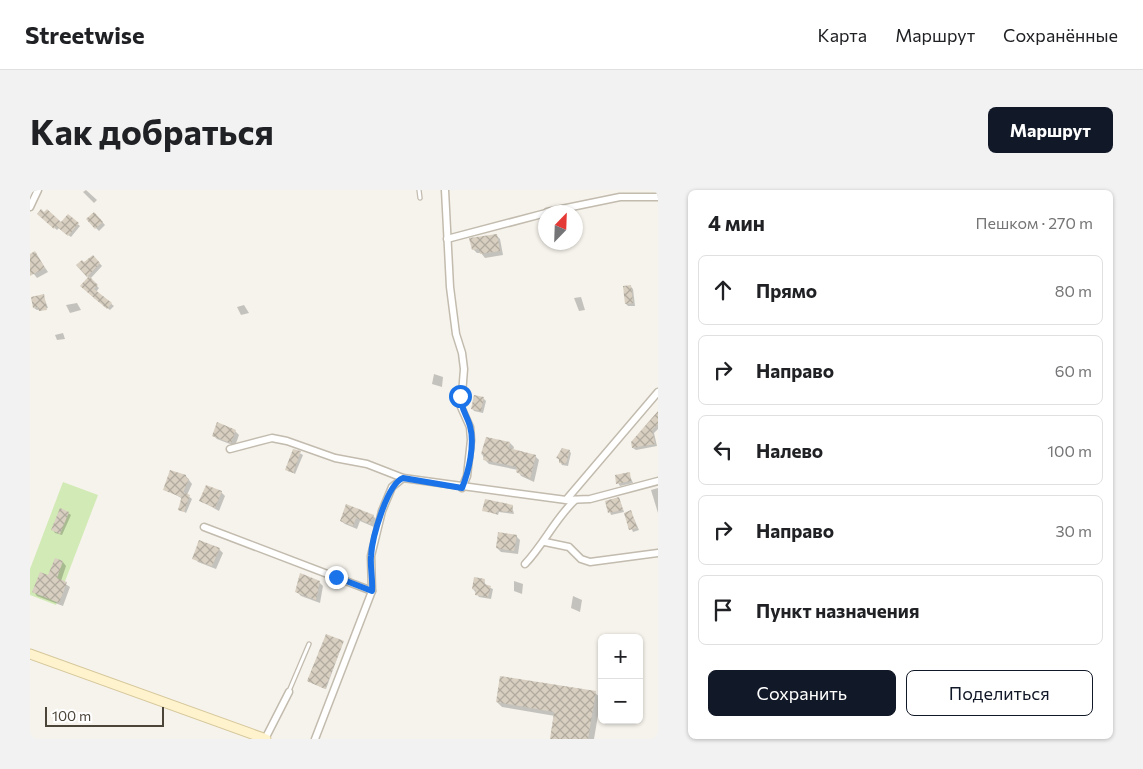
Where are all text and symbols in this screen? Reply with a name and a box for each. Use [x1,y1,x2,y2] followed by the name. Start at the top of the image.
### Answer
[25,20,145,49] text: Streetwise
[818,24,867,46] text: Карта
[895,24,975,46] text: Маршрут
[1003,24,1118,46] text: Сохранённые
[988,107,1113,153] button: Маршрут
[30,109,274,152] text: Как добраться
[538,205,583,250] north arrow
[708,210,765,235] text: 4 мин
[976,213,1093,232] text: Пешком · 270 m
[709,276,737,304] icon: ahead
[756,279,817,302] text: Прямо
[1055,281,1092,300] text: 80 m
[709,356,737,384] icon: right
[756,359,834,382] text: Направо
[1055,361,1092,380] text: 60 m
[449,385,472,408] route start
[709,436,737,464] icon: left
[756,439,823,462] text: Налево
[1047,441,1092,460] text: 100 m
[709,516,737,544] icon: right
[756,519,834,542] text: Направо
[1055,521,1092,540] text: 30 m
[325,566,348,589] route end
[709,596,737,624] icon: arrive
[756,599,919,622] text: Пункт назначения
[598,634,643,724] map controls
[598,634,643,679] button: +
[708,670,896,716] button: Сохранить
[906,670,1093,716] button: Поделиться
[598,679,643,724] button: −
[45,704,164,727] scale bar
[52,707,91,724] text: 100 m

